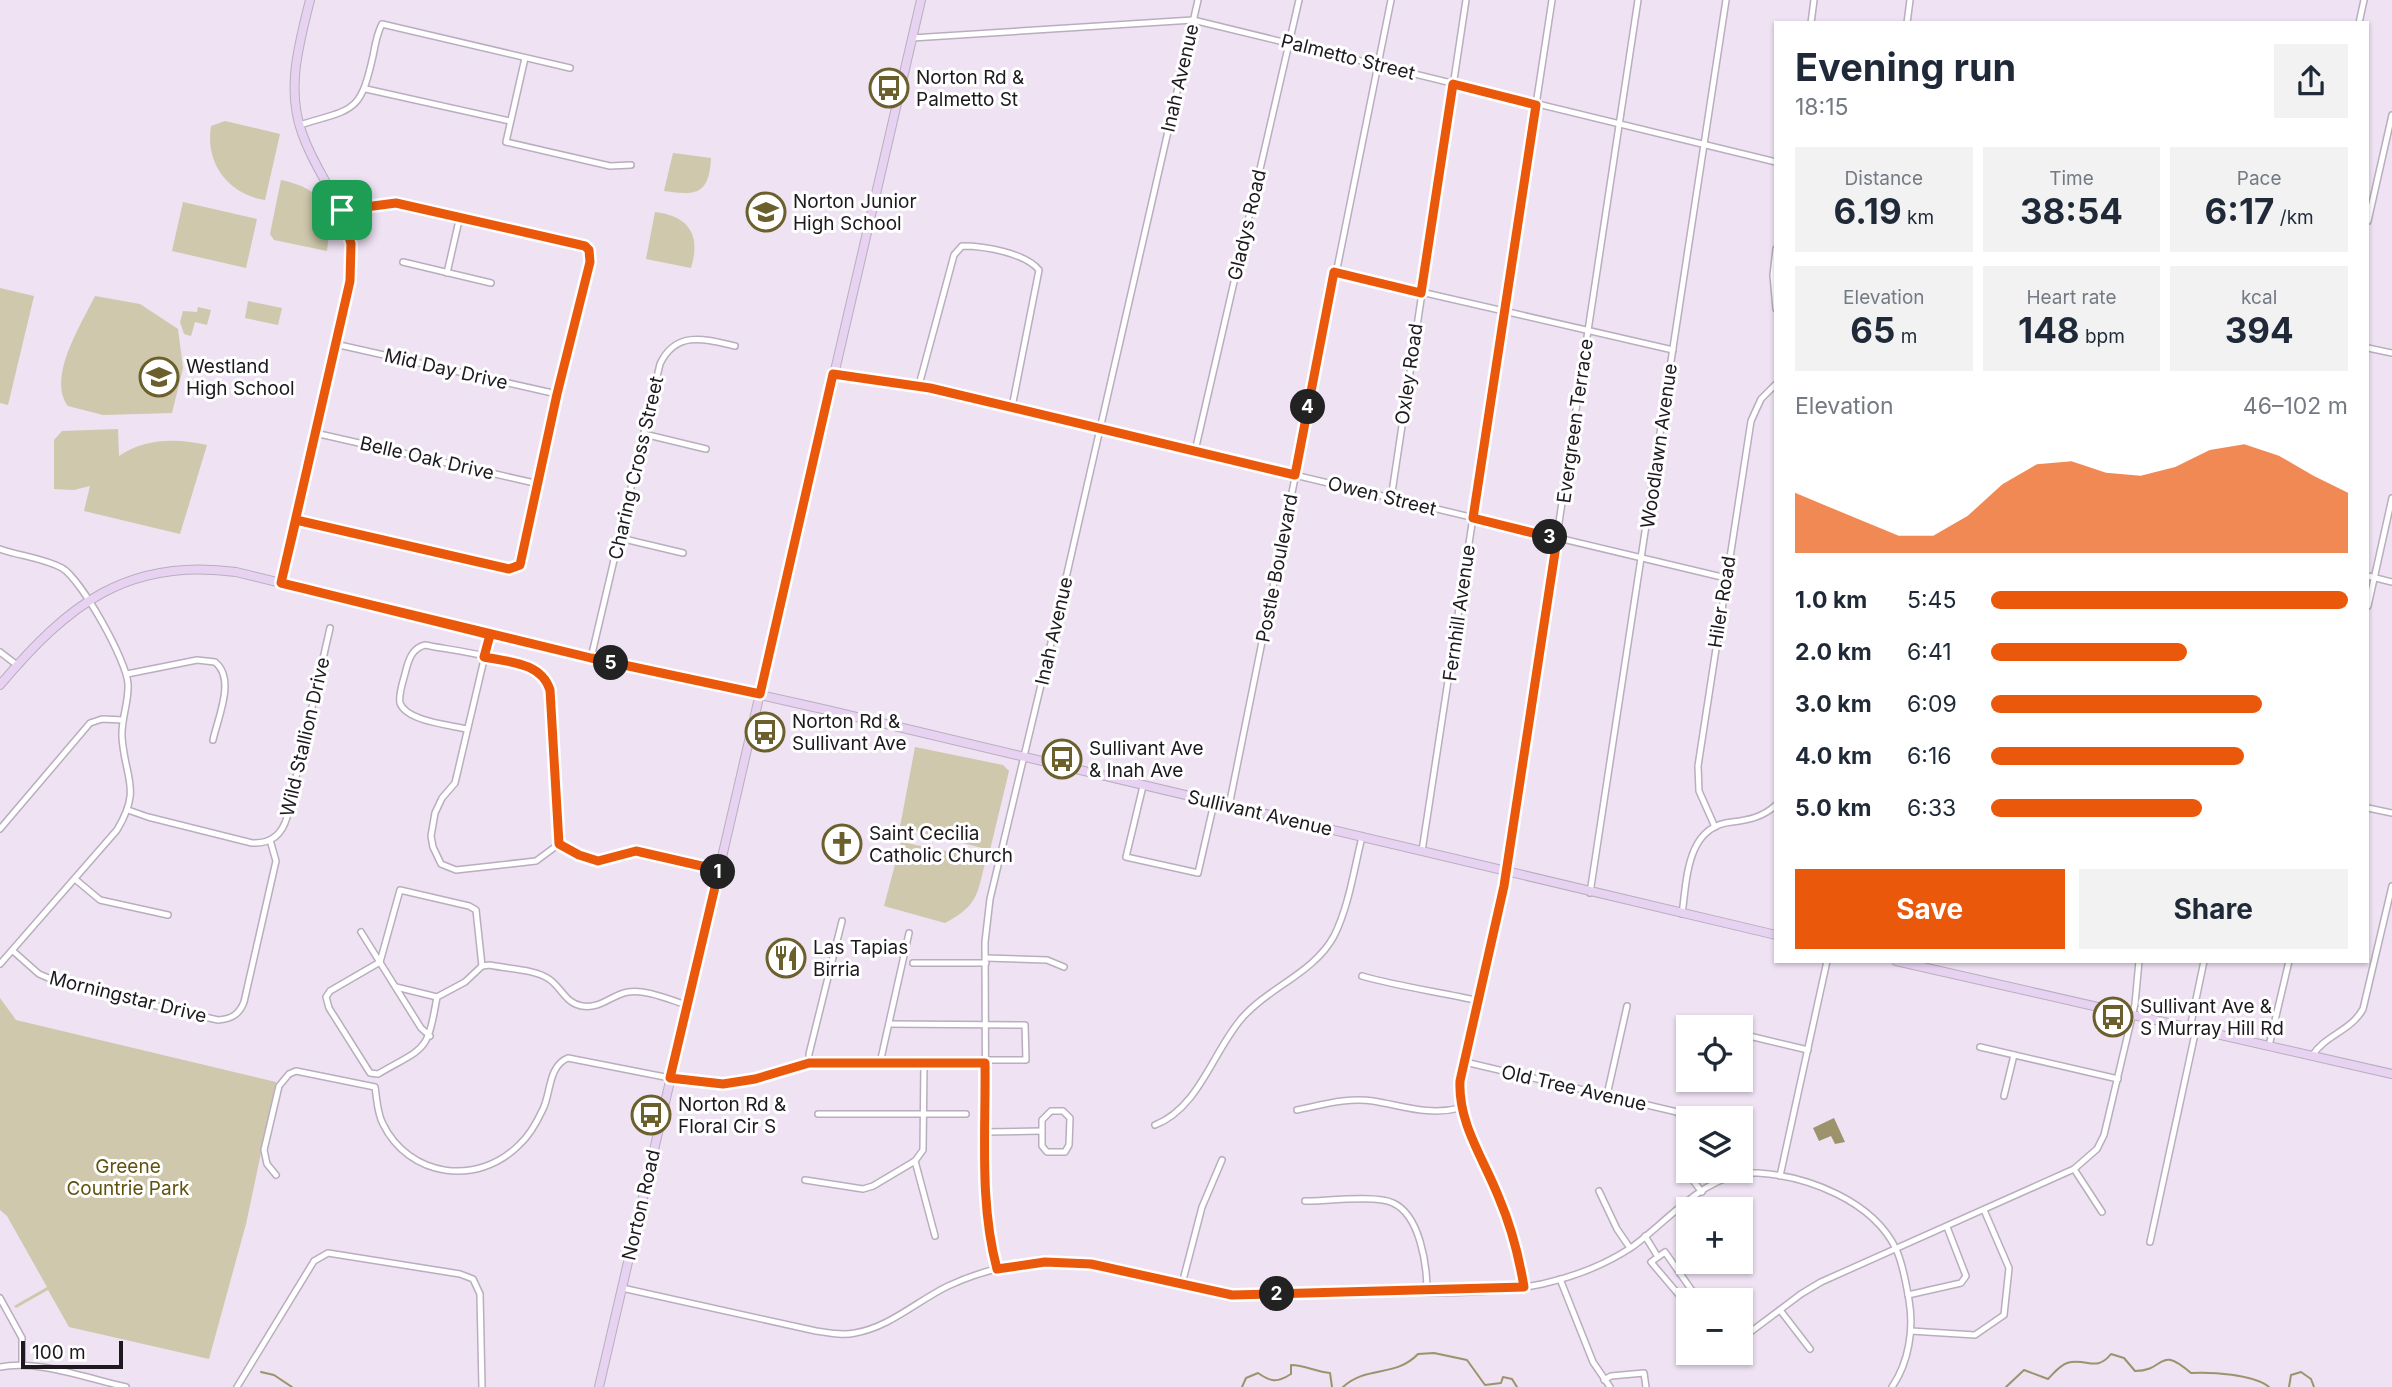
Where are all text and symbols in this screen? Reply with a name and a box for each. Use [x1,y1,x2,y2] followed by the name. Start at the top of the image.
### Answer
[1156,22,1204,134] street label: Inah Avenue
[1279,29,1417,85] street label: Palmetto Street
[1795,44,2016,90] text: Evening run
[2274,44,2348,118] button: share
[916,66,1024,111] place label: Norton Rd & Palmetto St
[868,67,910,109] bus stop icon: Norton Rd & Palmetto St
[1795,93,1849,121] text: 18:15
[1223,167,1271,283] street label: Gladys Road
[1845,167,1923,190] text: Distance
[2049,167,2094,190] text: Time
[2237,167,2282,190] text: Pace
[312,180,372,240] pin
[793,190,917,235] place label: Norton Junior High School
[1834,190,1902,232] text: 6.19
[2020,190,2123,232] text: 38:54
[2205,190,2274,232] text: 6:17
[323,191,361,229] icon: arrive
[745,191,787,233] school or university icon: Norton Junior High School
[1902,206,1934,229] text: km
[2274,206,2314,229] text: /km
[1843,286,1925,309] text: Elevation
[2026,286,2116,309] text: Heart rate
[2241,286,2277,309] text: kcal
[1850,309,1895,351] text: 65
[2018,309,2080,351] text: 148
[2225,309,2294,351] text: 394
[1391,322,1427,426] street label: Oxley Road
[1895,325,1917,348] text: m
[2080,325,2125,348] text: bpm
[1552,337,1598,505] street label: Evergreen Terrace
[382,344,510,394] street label: Mid Day Drive
[186,355,295,400] place label: Westland High School
[138,356,180,398] school or university icon: Westland High School
[1636,362,1682,530] street label: Woodlawn Avenue
[604,374,668,562] street label: Charing Cross Street
[1290,390,1326,424] pin: 4
[1795,392,1894,420] text: Elevation
[2243,392,2348,420] text: 46–102 m
[1301,395,1314,418] text: 4
[358,431,496,485] street label: Belle Oak Drive
[1325,471,1439,521] street label: Owen Street
[1251,492,1303,644] street label: Postle Boulevard
[1532,520,1568,554] pin: 3
[1543,525,1556,548] text: 3
[1438,543,1480,683] street label: Fernhill Avenue
[1703,554,1741,650] street label: Hiler Road
[1030,575,1078,687] street label: Inah Avenue
[1795,586,1867,614] text: 1.0 km
[1907,586,1956,614] text: 5:45
[1795,638,1872,666] text: 2.0 km
[1907,638,1952,666] text: 6:41
[594,646,628,680] pin: 5
[604,651,617,674] text: 5
[275,655,335,819] street label: Wild Stallion Drive
[1795,690,1872,718] text: 3.0 km
[1907,690,1957,718] text: 6:09
[792,710,906,755] place label: Norton Rd & Sullivant Ave
[744,711,786,753] bus stop icon: Norton Rd & Sullivant Ave
[1089,737,1203,782] place label: Sullivant Ave & Inah Ave
[1041,738,1083,780] bus stop icon: Sullivant Ave & Inah Ave
[1795,742,1872,770] text: 4.0 km
[1907,742,1952,770] text: 6:16
[1185,785,1335,841] street label: Sullivant Avenue
[1795,794,1871,822] text: 5.0 km
[1907,794,1956,822] text: 6:33
[869,822,1013,867] place label: Saint Cecilia Catholic Church
[821,823,863,865] church icon: Saint Cecilia Catholic Church
[700,854,736,890] pin: 1
[713,860,722,883] text: 1
[1795,869,2065,949] button: Save
[2079,869,2348,949] button: Share
[813,936,908,981] place label: Las Tapias Birria
[765,937,807,979] restaurant icon: Las Tapias Birria
[47,966,209,1028] street label: Morningstar Drive
[2140,995,2284,1040] place label: Sullivant Ave & S Murray Hill Rd
[2092,996,2134,1038] bus stop icon: Sullivant Ave & S Murray Hill Rd
[1676,1015,1753,1365] map controls
[1676,1015,1753,1092] button: locate
[1499,1060,1649,1116] street label: Old Tree Avenue
[678,1093,786,1138] place label: Norton Rd & Floral Cir S
[630,1094,672,1136] bus stop icon: Norton Rd & Floral Cir S
[1676,1106,1753,1183] button: layers
[617,1147,665,1263] street label: Norton Road
[66,1155,190,1200] park label: Greene Countrie Park
[1676,1197,1753,1274] button: +
[1260,1276,1294,1312] pin: 2
[1271,1282,1282,1305] text: 2
[1676,1288,1753,1365] button: −
[21,1338,122,1370] scale bar
[32,1341,86,1364] text: 100 m

